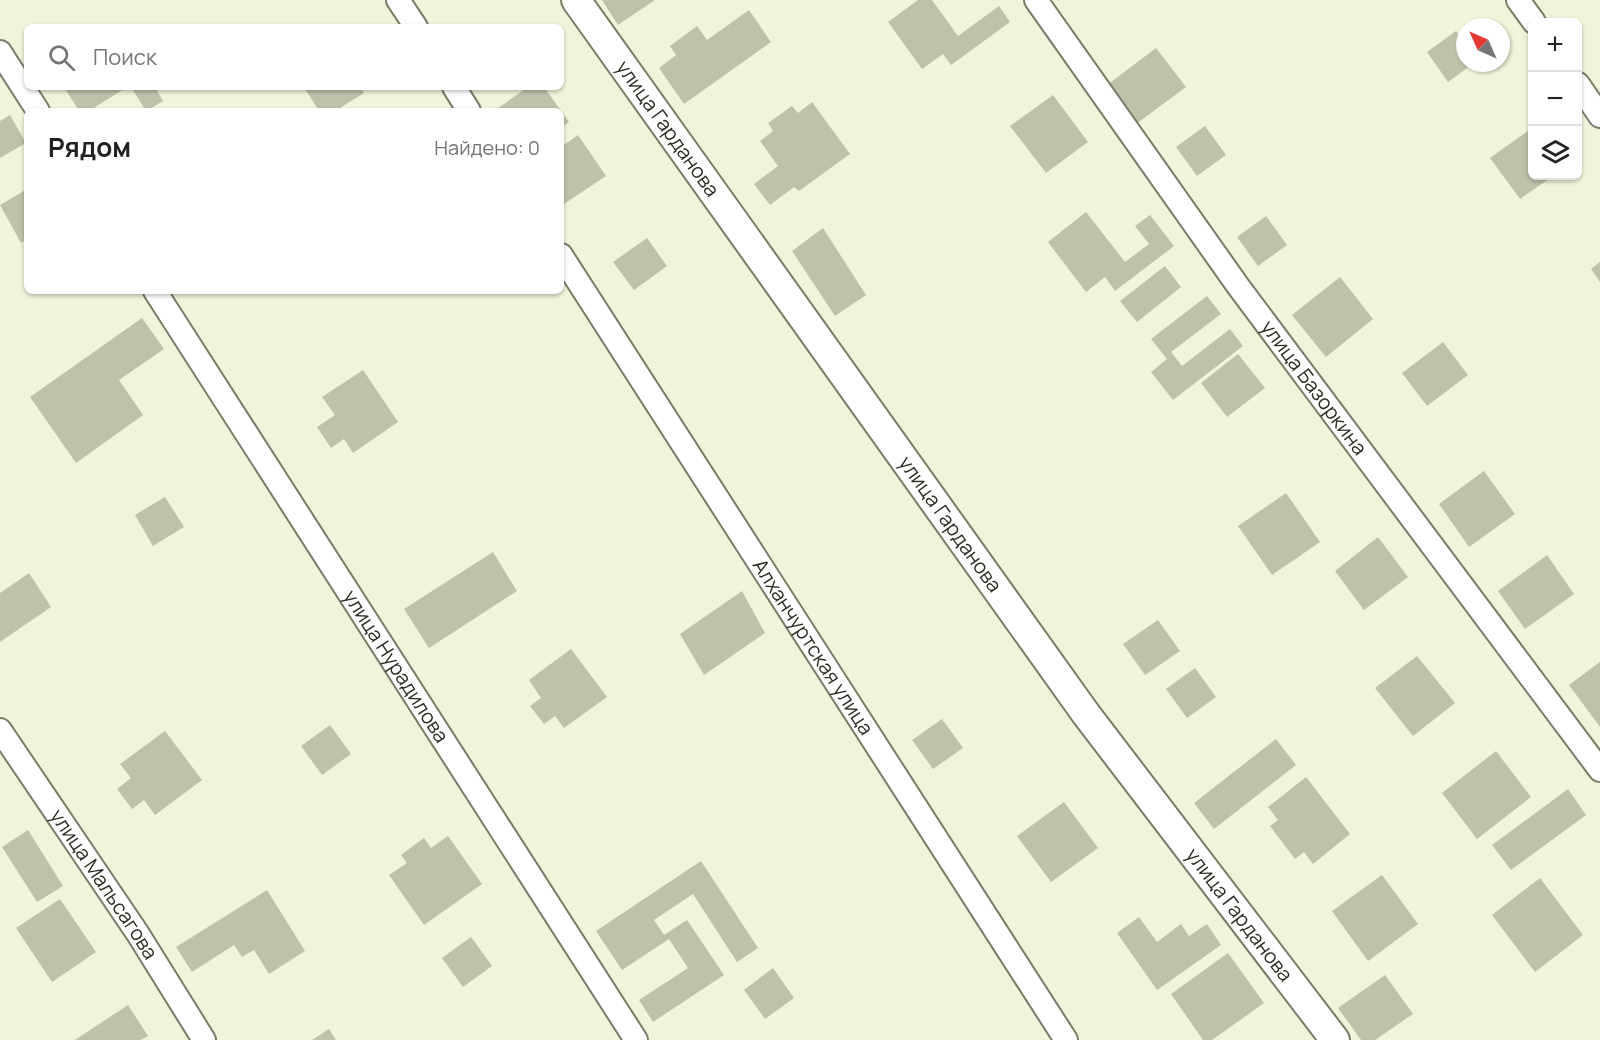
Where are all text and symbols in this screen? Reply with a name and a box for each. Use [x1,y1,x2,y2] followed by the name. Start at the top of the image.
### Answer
[1456,18,1510,72] north arrow
[1528,18,1582,180] map controls
[1528,18,1582,72] button: +
[24,24,564,90] search box
[45,41,78,74] icon: search
[93,42,157,72] text: Поиск
[610,55,726,202] street label: улица Гарданова
[1528,72,1582,126] button: −
[1528,126,1582,180] button: layers
[48,129,131,165] text: Рядом
[434,134,540,161] text: Найдено: 0
[1255,314,1374,460] street label: улица Базоркина
[893,450,1009,597] street label: улица Гарданова
[747,553,880,740] street label: Алханчуртская улица
[337,585,455,748] street label: улица Нурадилова
[44,803,164,964] street label: улица Мальсагова
[1180,842,1299,987] street label: улица Гарданова

